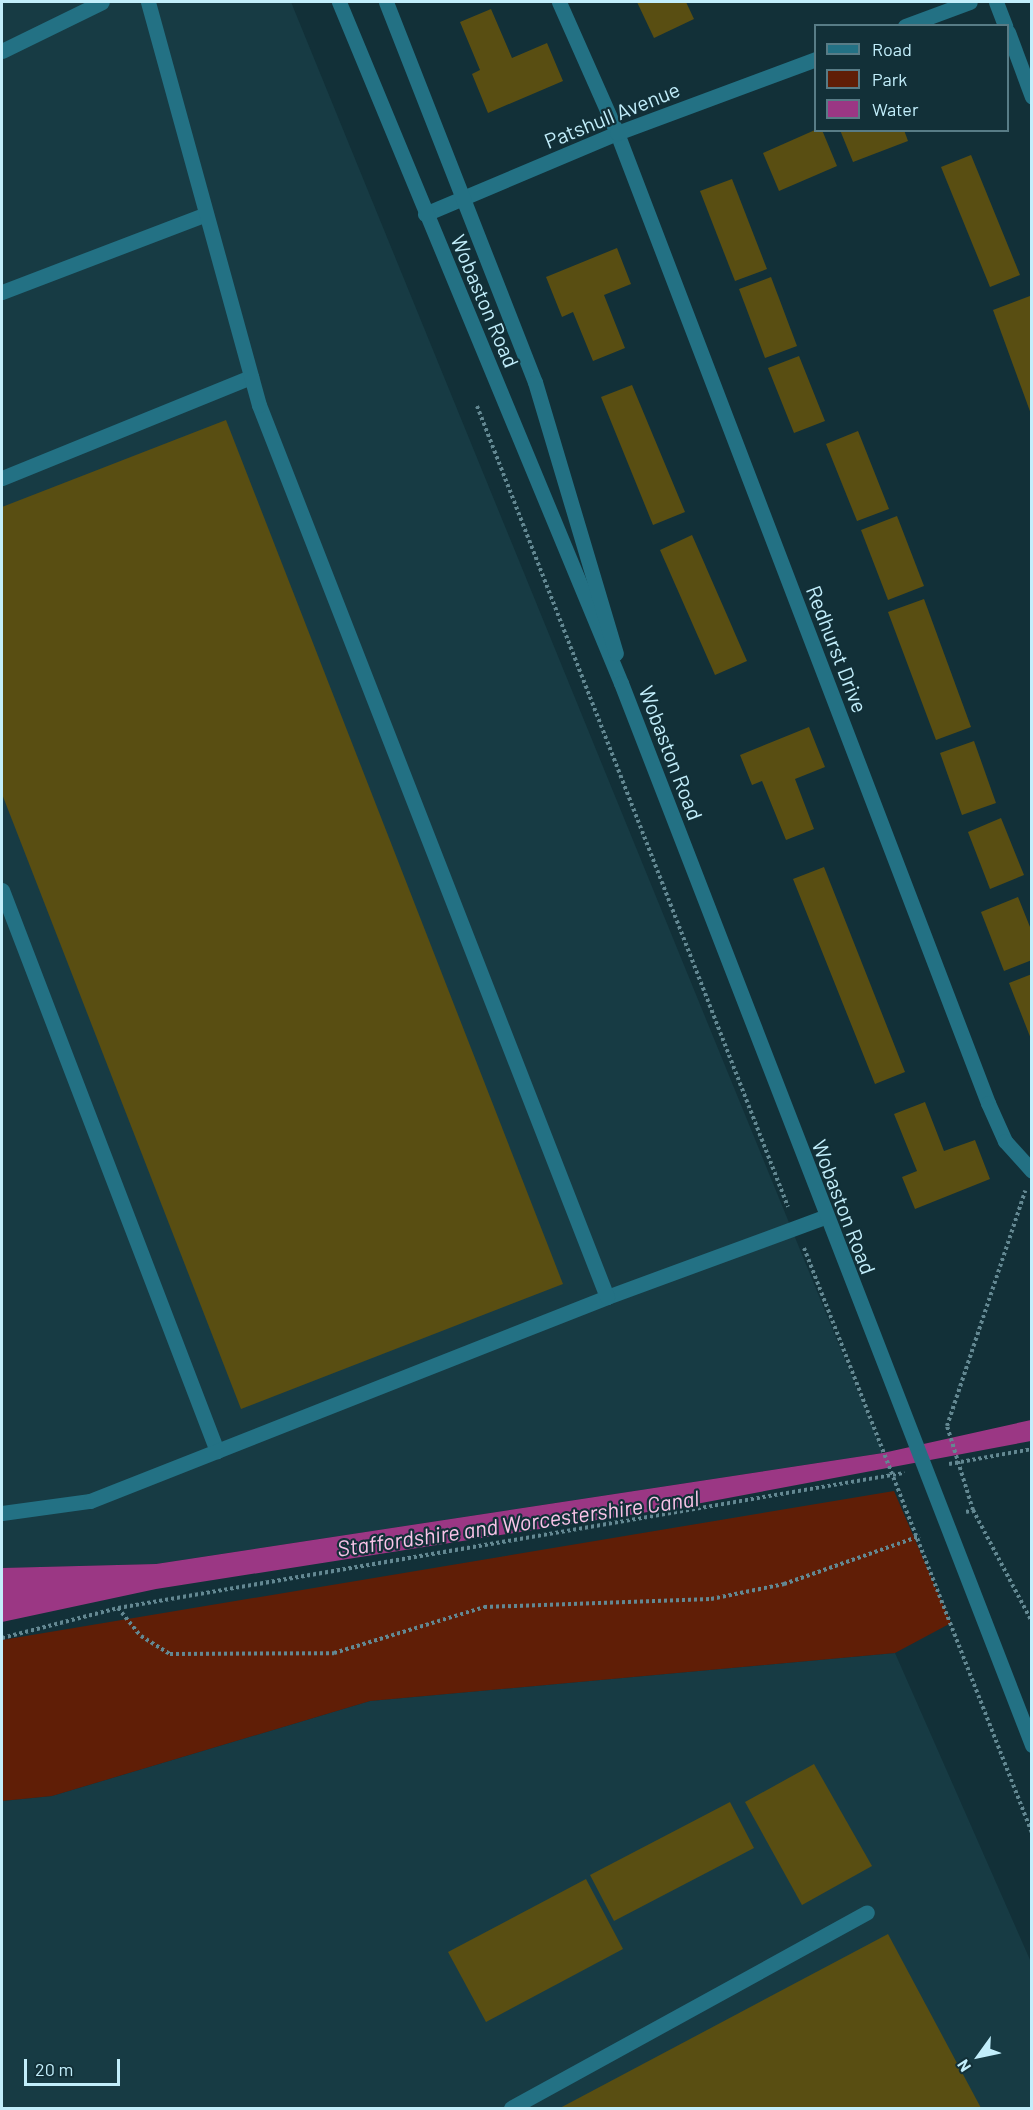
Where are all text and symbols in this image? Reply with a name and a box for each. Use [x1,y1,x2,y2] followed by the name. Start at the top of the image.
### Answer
[814,24,1009,132] legend
[872,38,912,60] text: Road
[872,68,907,90] text: Park
[541,76,683,154] street label: Patshull Avenue
[872,98,919,120] text: Water
[446,231,524,371] street label: Wobaston Road
[801,582,873,716] street label: Redhurst Drive
[634,682,708,824] street label: Wobaston Road
[807,1136,881,1278] street label: Wobaston Road
[335,1485,701,1561] water label: Staffordshire and Worcestershire Canal
[949,2026,1009,2086] north arrow
[27,2047,123,2085] scale bar
[953,2056,974,2076] text: N
[35,2058,73,2080] text: 20 m

